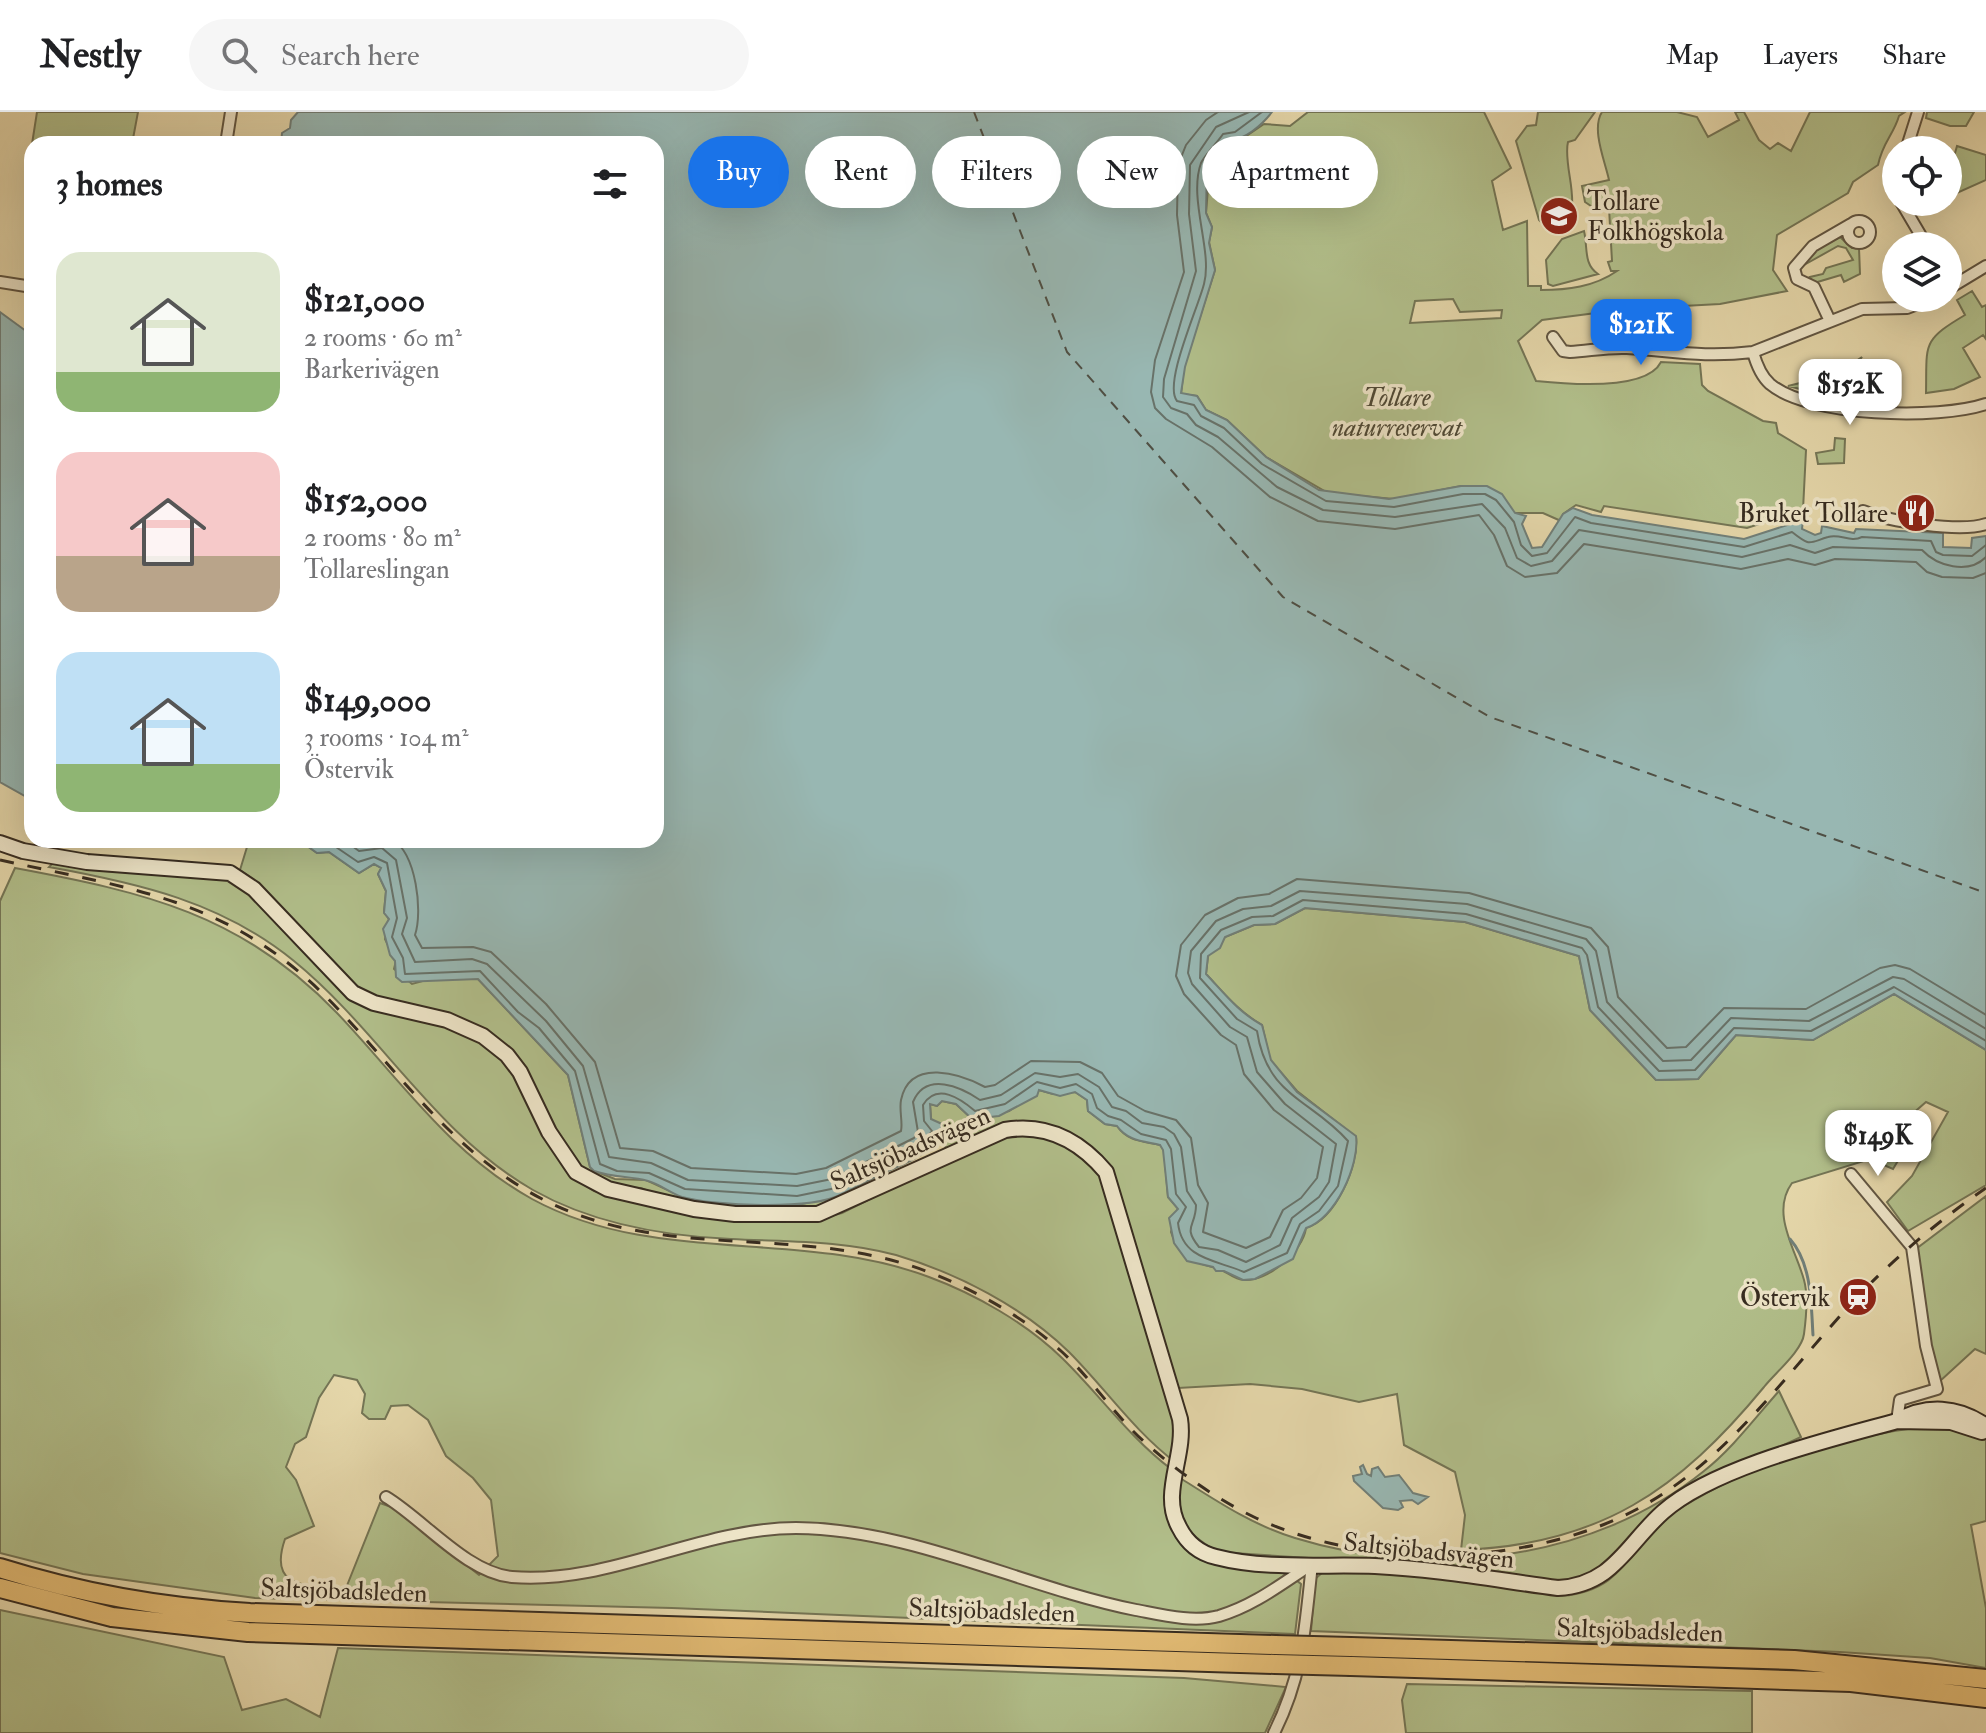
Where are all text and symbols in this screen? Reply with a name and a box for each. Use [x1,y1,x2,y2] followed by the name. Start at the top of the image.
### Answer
[189,19,749,91] search box
[40,31,141,79] text: Nestly
[217,33,261,77] icon: search
[281,37,419,74] text: Search here
[1666,38,1719,73] text: Map
[1763,38,1838,73] text: Layers
[1882,38,1946,73] text: Share
[688,136,789,208] chip: Buy
[805,136,916,208] chip: Rent
[932,136,1061,208] chip: Filters
[1077,136,1186,208] chip: New
[1202,136,1378,208] chip: Apartment
[1882,136,1962,312] map controls
[1882,136,1962,216] button: locate
[588,162,632,206] icon: filters
[56,163,163,206] text: 3 homes
[1587,186,1724,248] place label: Tollare Folkhögskola
[1538,195,1580,237] school or university icon: Tollare Folkhögskola
[1882,232,1962,312] button: layers
[304,279,425,322] text: $121,000
[120,284,216,380] icon: home
[1585,299,1697,367] pin: $121K
[1609,309,1673,341] text: $121K
[304,322,462,354] text: 2 rooms · 60 m²
[304,354,440,386] text: Barkerivägen
[1794,359,1906,427] pin: $152K
[1817,369,1883,401] text: $152K
[1332,382,1464,444] park label: Tollare naturreservat
[304,479,428,522] text: $152,000
[120,484,216,580] icon: home
[1895,492,1937,534] restaurant icon: Bruket Tollare
[1738,498,1888,530] place label: Bruket Tollare
[304,522,461,554] text: 2 rooms · 80 m²
[304,554,450,586] text: Tollareslingan
[304,679,432,722] text: $149,000
[120,684,216,780] icon: home
[304,722,469,754] text: 3 rooms · 104 m²
[304,754,394,786] text: Östervik
[826,1099,995,1198] street label: Saltsjöbadsvägen
[1822,1110,1934,1178] pin: $149K
[1843,1120,1913,1152] text: $149K
[1837,1276,1879,1318] station icon: Östervik
[1740,1281,1831,1314] place label: Östervik
[1342,1526,1516,1576] street label: Saltsjöbadsvägen
[260,1572,428,1610] street label: Saltsjöbadsleden
[908,1592,1076,1630] street label: Saltsjöbadsleden
[1556,1612,1724,1650] street label: Saltsjöbadsleden

